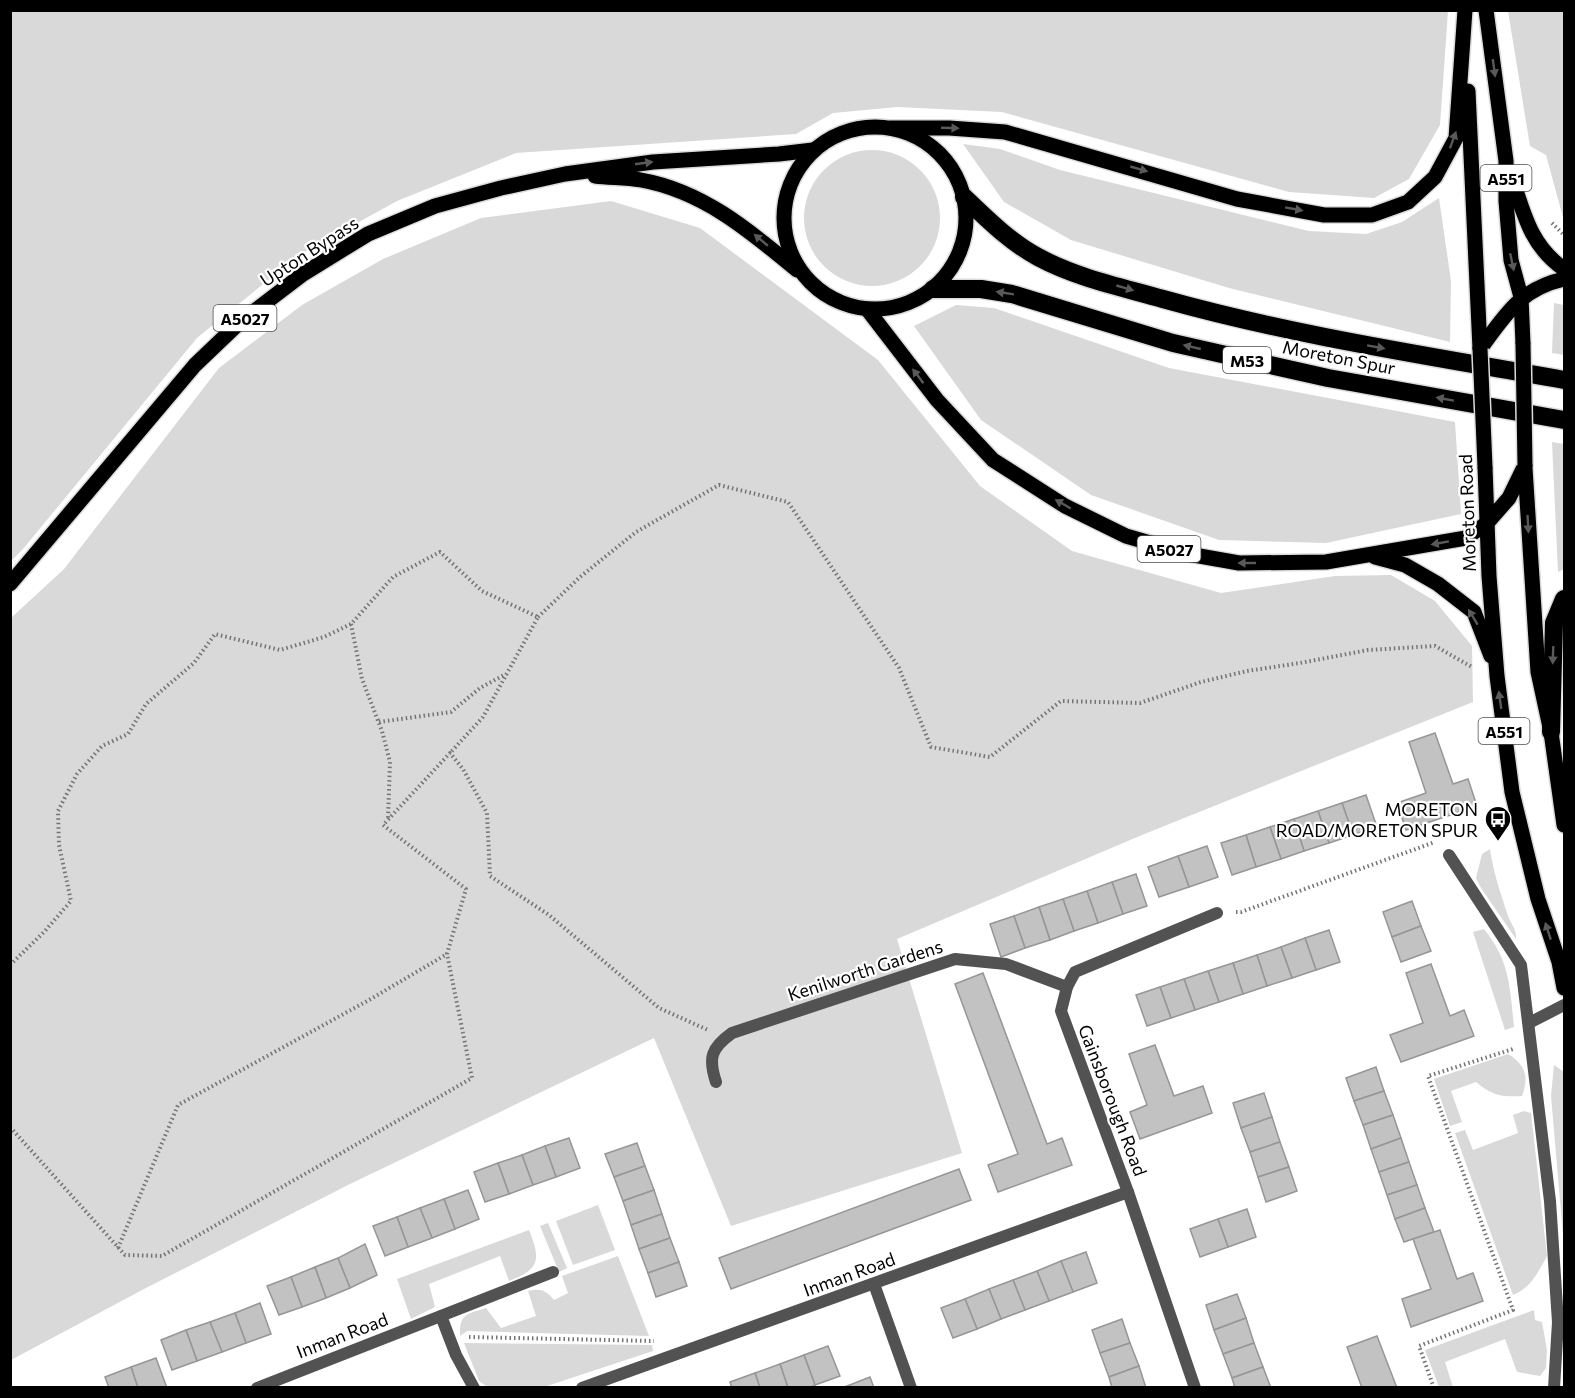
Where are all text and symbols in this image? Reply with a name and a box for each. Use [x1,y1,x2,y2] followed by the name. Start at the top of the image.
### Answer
[1490,59,1499,78] one-way arrow
[940,124,959,133] one-way arrow
[1449,131,1459,149] one-way arrow
[635,158,654,168] one-way arrow
[1130,165,1148,174] one-way arrow
[1480,165,1532,191] road number: A551
[1285,205,1304,214] one-way arrow
[256,211,362,291] street label: Upton Bypass
[754,234,769,247] one-way arrow
[1508,253,1517,272] one-way arrow
[1116,284,1134,293] one-way arrow
[995,288,1014,297] one-way arrow
[214,305,276,331] road number: A5027
[1281,335,1397,379] street label: Moreton Spur
[1183,342,1201,352] one-way arrow
[1366,342,1385,351] one-way arrow
[1223,347,1271,373] road number: M53
[913,369,925,384] one-way arrow
[1435,394,1454,403] one-way arrow
[1454,454,1480,572] street label: Moreton Road
[1054,499,1071,509] one-way arrow
[1523,514,1533,533] one-way arrow
[1138,536,1200,562] road number: A5027
[1431,538,1450,547] one-way arrow
[1237,558,1256,568] one-way arrow
[1468,609,1479,625] one-way arrow
[1548,646,1558,665] one-way arrow
[1496,690,1505,709] one-way arrow
[1478,718,1530,744] road number: A551
[1276,798,1478,841] place label: MORETON ROAD/MORETON SPUR
[1483,804,1513,842] bus stop icon: MORETON ROAD/MORETON SPUR
[1543,922,1553,940] one-way arrow
[785,935,945,1005] street label: Kenilworth Gardens
[1074,1021,1152,1179] street label: Gainsborough Road
[800,1247,898,1301] street label: Inman Road
[293,1307,391,1363] street label: Inman Road

